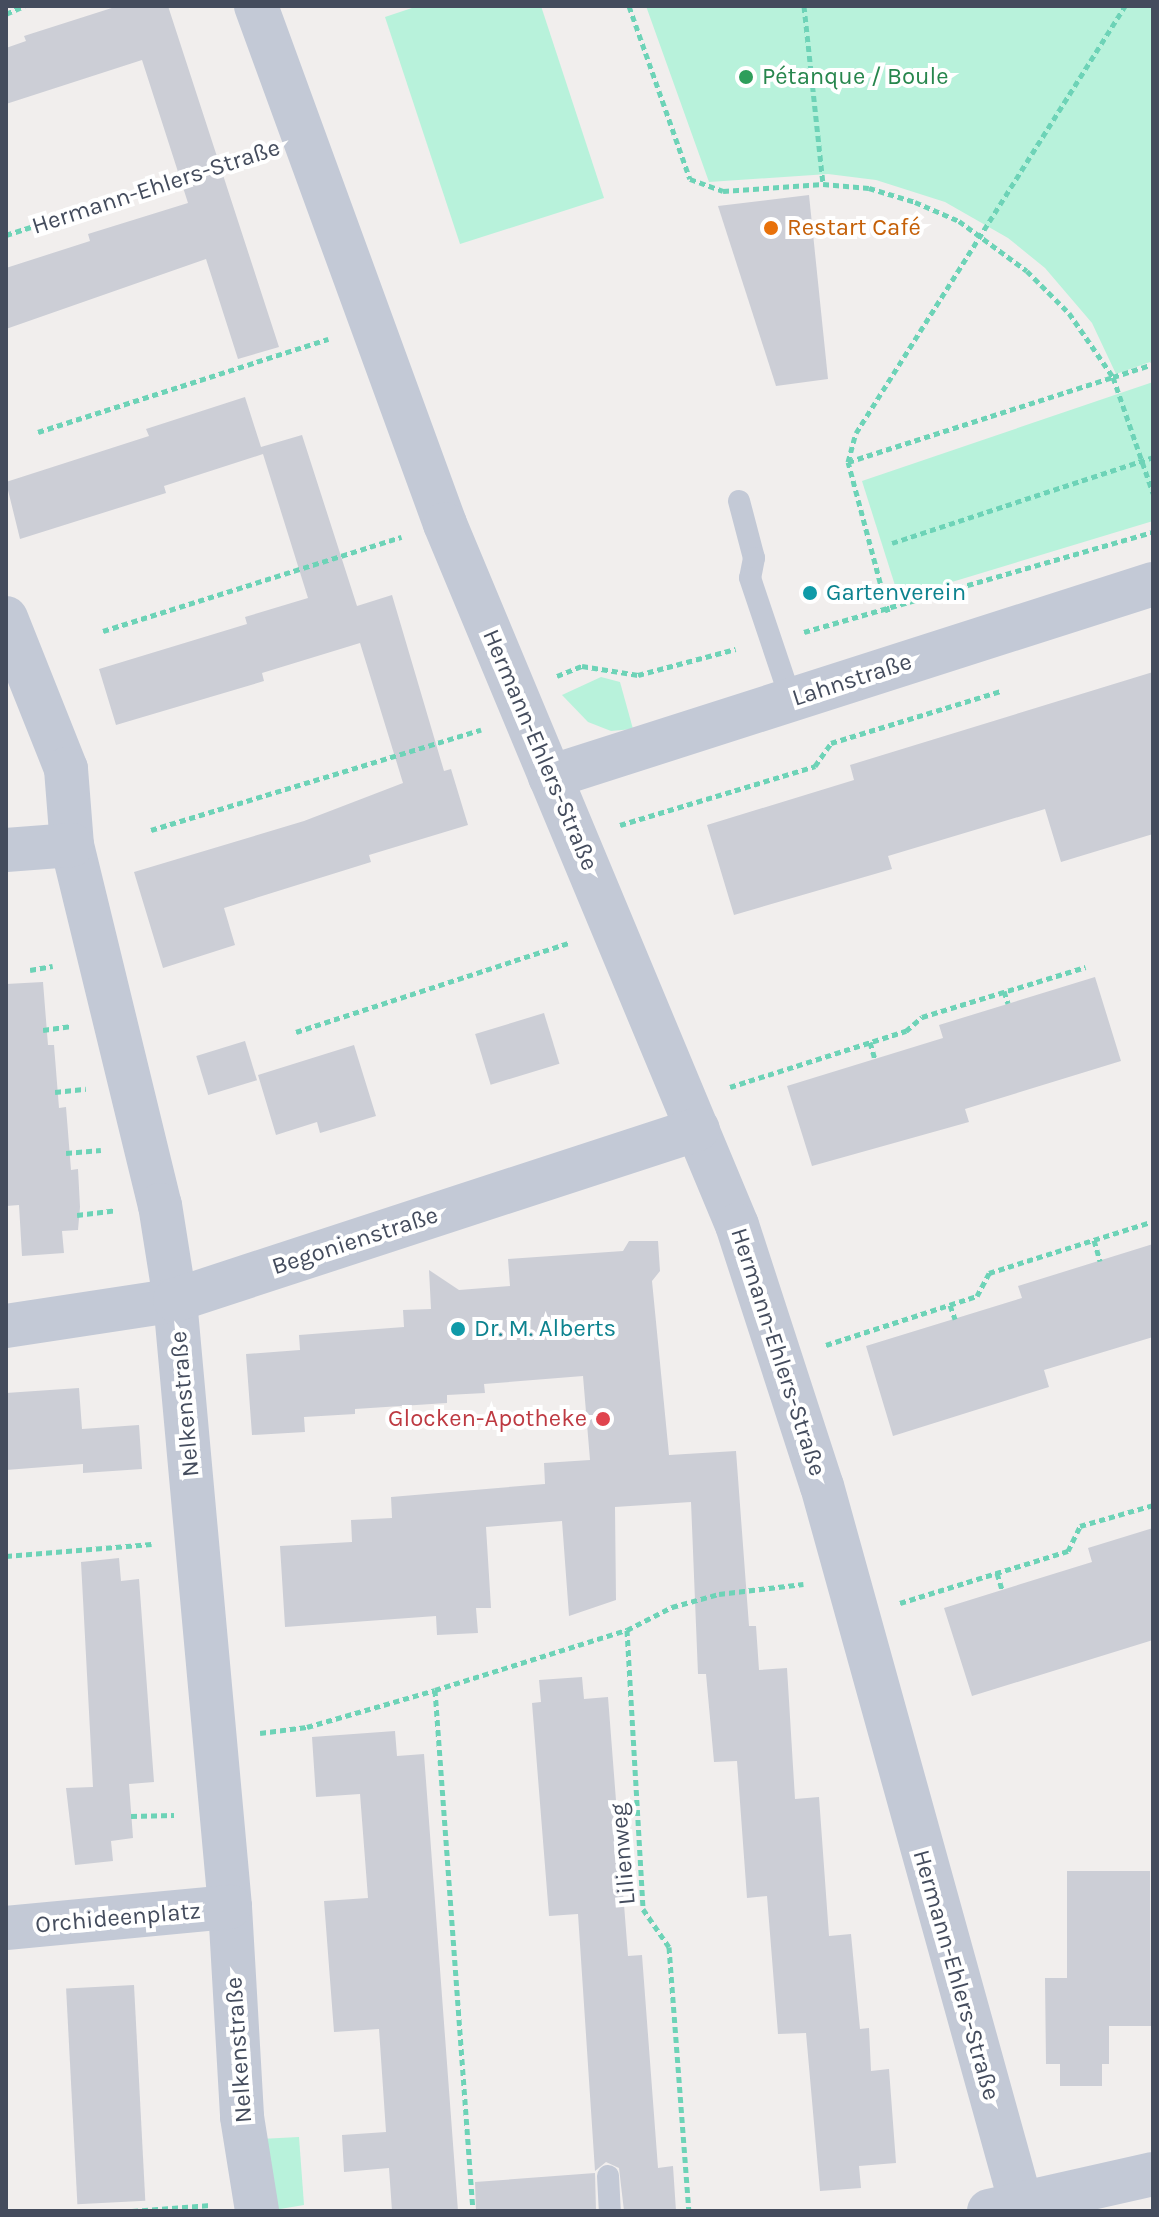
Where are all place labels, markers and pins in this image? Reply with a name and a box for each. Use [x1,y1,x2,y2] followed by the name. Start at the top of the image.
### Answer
[762,63,949,91] place label: Pétanque / Boule
[737,68,755,86] marker: Pétanque / Boule
[787,214,921,242] place label: Restart Café
[762,219,780,237] marker: Restart Café
[826,579,966,607] place label: Gartenverein
[801,584,819,602] marker: Gartenverein
[474,1315,616,1343] place label: Dr. M. Alberts
[449,1320,467,1338] marker: Dr. M. Alberts
[388,1405,587,1433] place label: Glocken-Apotheke
[594,1410,612,1428] marker: Glocken-Apotheke

